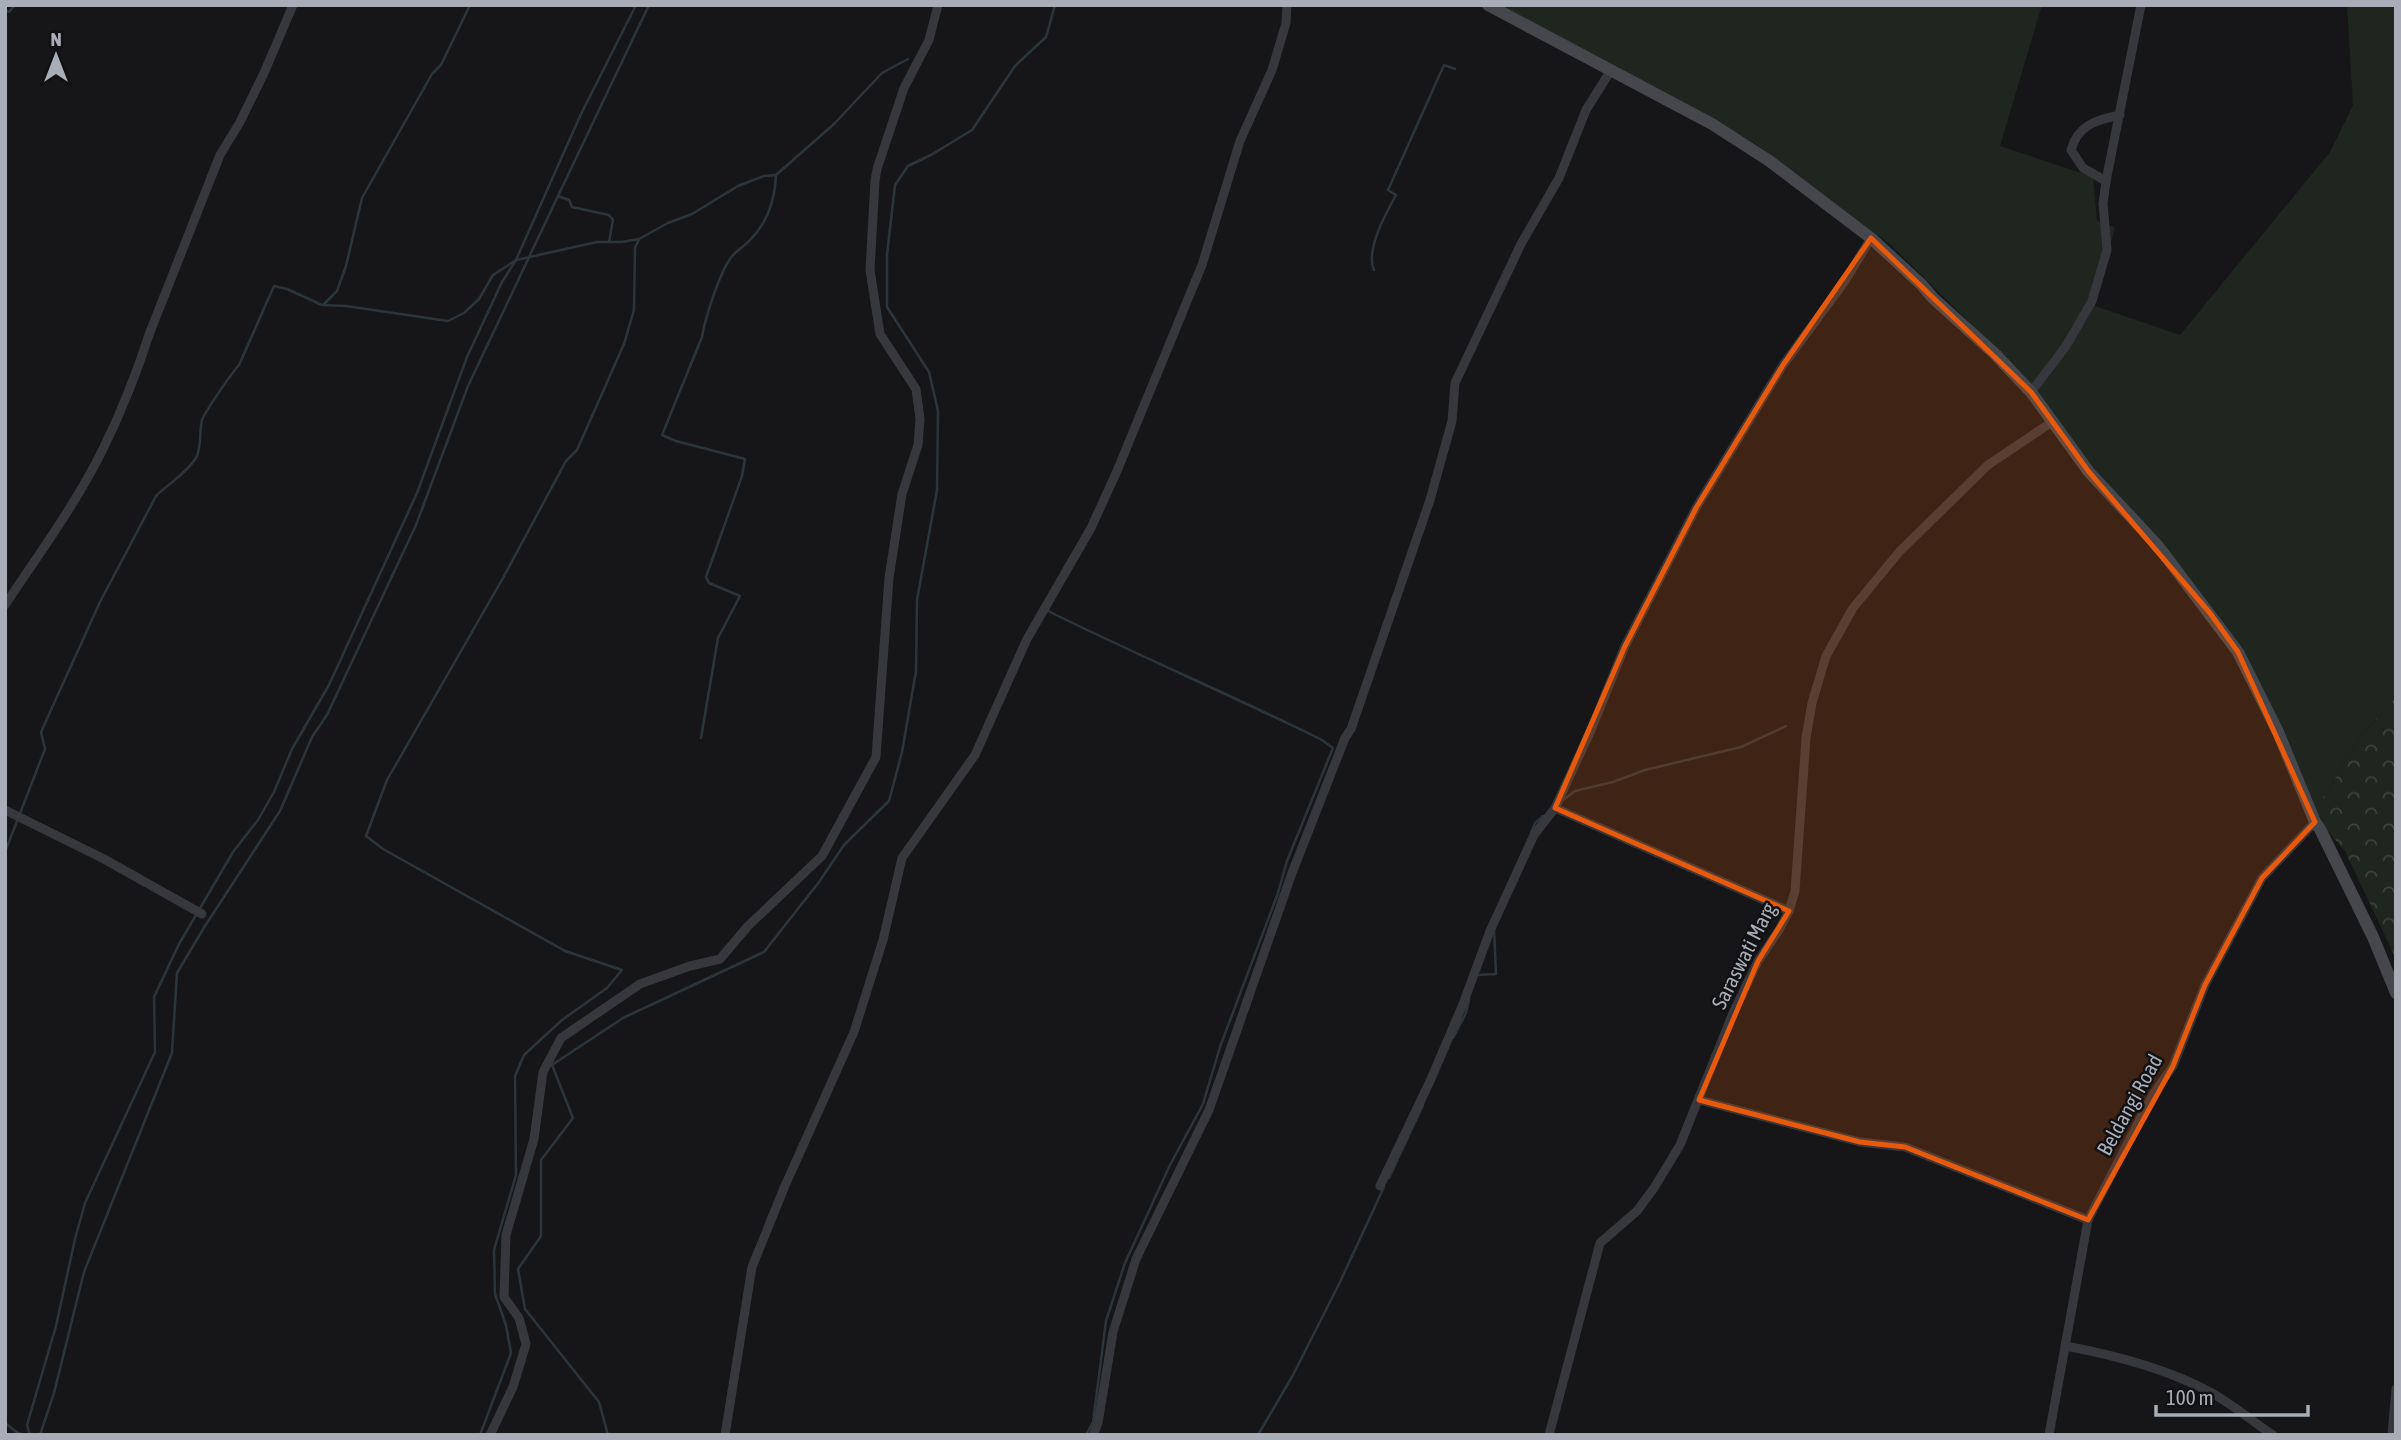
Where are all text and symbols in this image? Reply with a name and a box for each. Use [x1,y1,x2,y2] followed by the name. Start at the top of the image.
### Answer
[21,21,91,91] north arrow
[50,28,62,50] text: N
[1706,898,1780,1013] street label: Saraswati Marg
[2092,1050,2167,1159] street label: Beldangi Road
[2156,1374,2308,1418] scale bar
[2166,1385,2214,1409] text: 100 m

